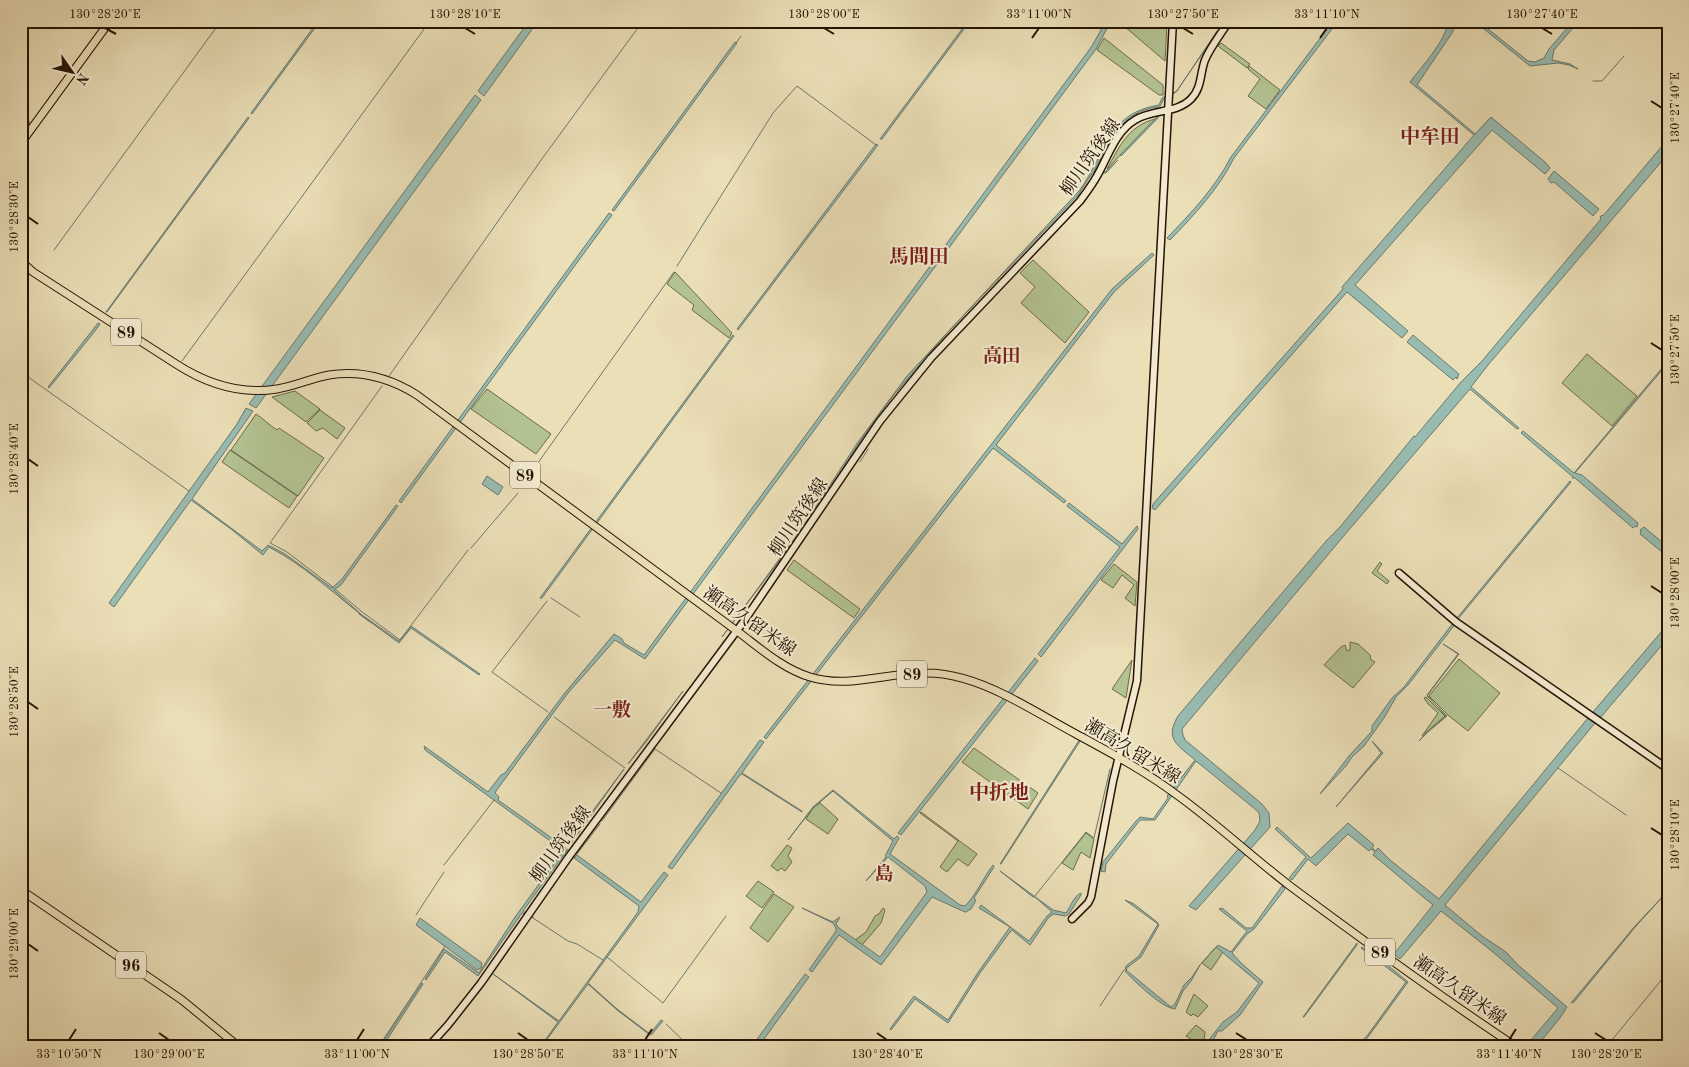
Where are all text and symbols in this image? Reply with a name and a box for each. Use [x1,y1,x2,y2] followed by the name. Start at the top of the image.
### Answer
[1147,8,1219,21] text: 130°27'50"E
[69,9,141,21] text: 130°28'20"E
[429,9,501,21] text: 130°28'10"E
[788,9,860,21] text: 130°28'00"E
[1006,9,1072,21] text: 33°11'00"N
[1294,9,1360,21] text: 33°11'10"N
[1506,9,1578,21] text: 130°27'40"E
[48,48,98,98] north arrow
[73,70,91,87] text: N
[1670,72,1682,144] text: 130°27'40"E
[1056,114,1124,200] street label: 柳川筑後線
[1400,126,1460,148] district label: 中牟田
[9,181,21,253] text: 130°28'30"E
[889,246,949,268] district label: 馬間田
[1669,314,1682,386] text: 130°27'50"E
[111,318,141,346] road number: 89
[983,345,1021,367] district label: 高田
[9,423,21,495] text: 130°28'40"E
[510,462,540,488] road number: 89
[765,474,831,560] street label: 柳川筑後線
[1670,557,1682,629] text: 130°28'00"E
[700,582,800,660] street label: 瀬高久留米線
[897,661,927,688] road number: 89
[8,666,21,738] text: 130°28'50"E
[593,699,631,721] district label: 一敷
[1082,715,1184,787] street label: 瀬高久留米線
[969,782,1029,804] district label: 中折地
[1670,799,1682,871] text: 130°28'10"E
[525,802,595,886] street label: 柳川筑後線
[874,863,894,885] district label: 島
[9,908,21,980] text: 130°29'00"E
[1365,939,1395,966] road number: 89
[1410,951,1510,1029] street label: 瀬高久留米線
[116,952,146,978] road number: 96
[36,1048,102,1061] text: 33°10'50"N
[492,1048,564,1061] text: 130°28'50"E
[133,1049,205,1061] text: 130°29'00"E
[324,1049,390,1061] text: 33°11'00"N
[612,1049,678,1061] text: 33°11'10"N
[851,1049,923,1061] text: 130°28'40"E
[1211,1049,1283,1061] text: 130°28'30"E
[1476,1049,1542,1061] text: 33°11'40"N
[1570,1049,1642,1061] text: 130°28'20"E

